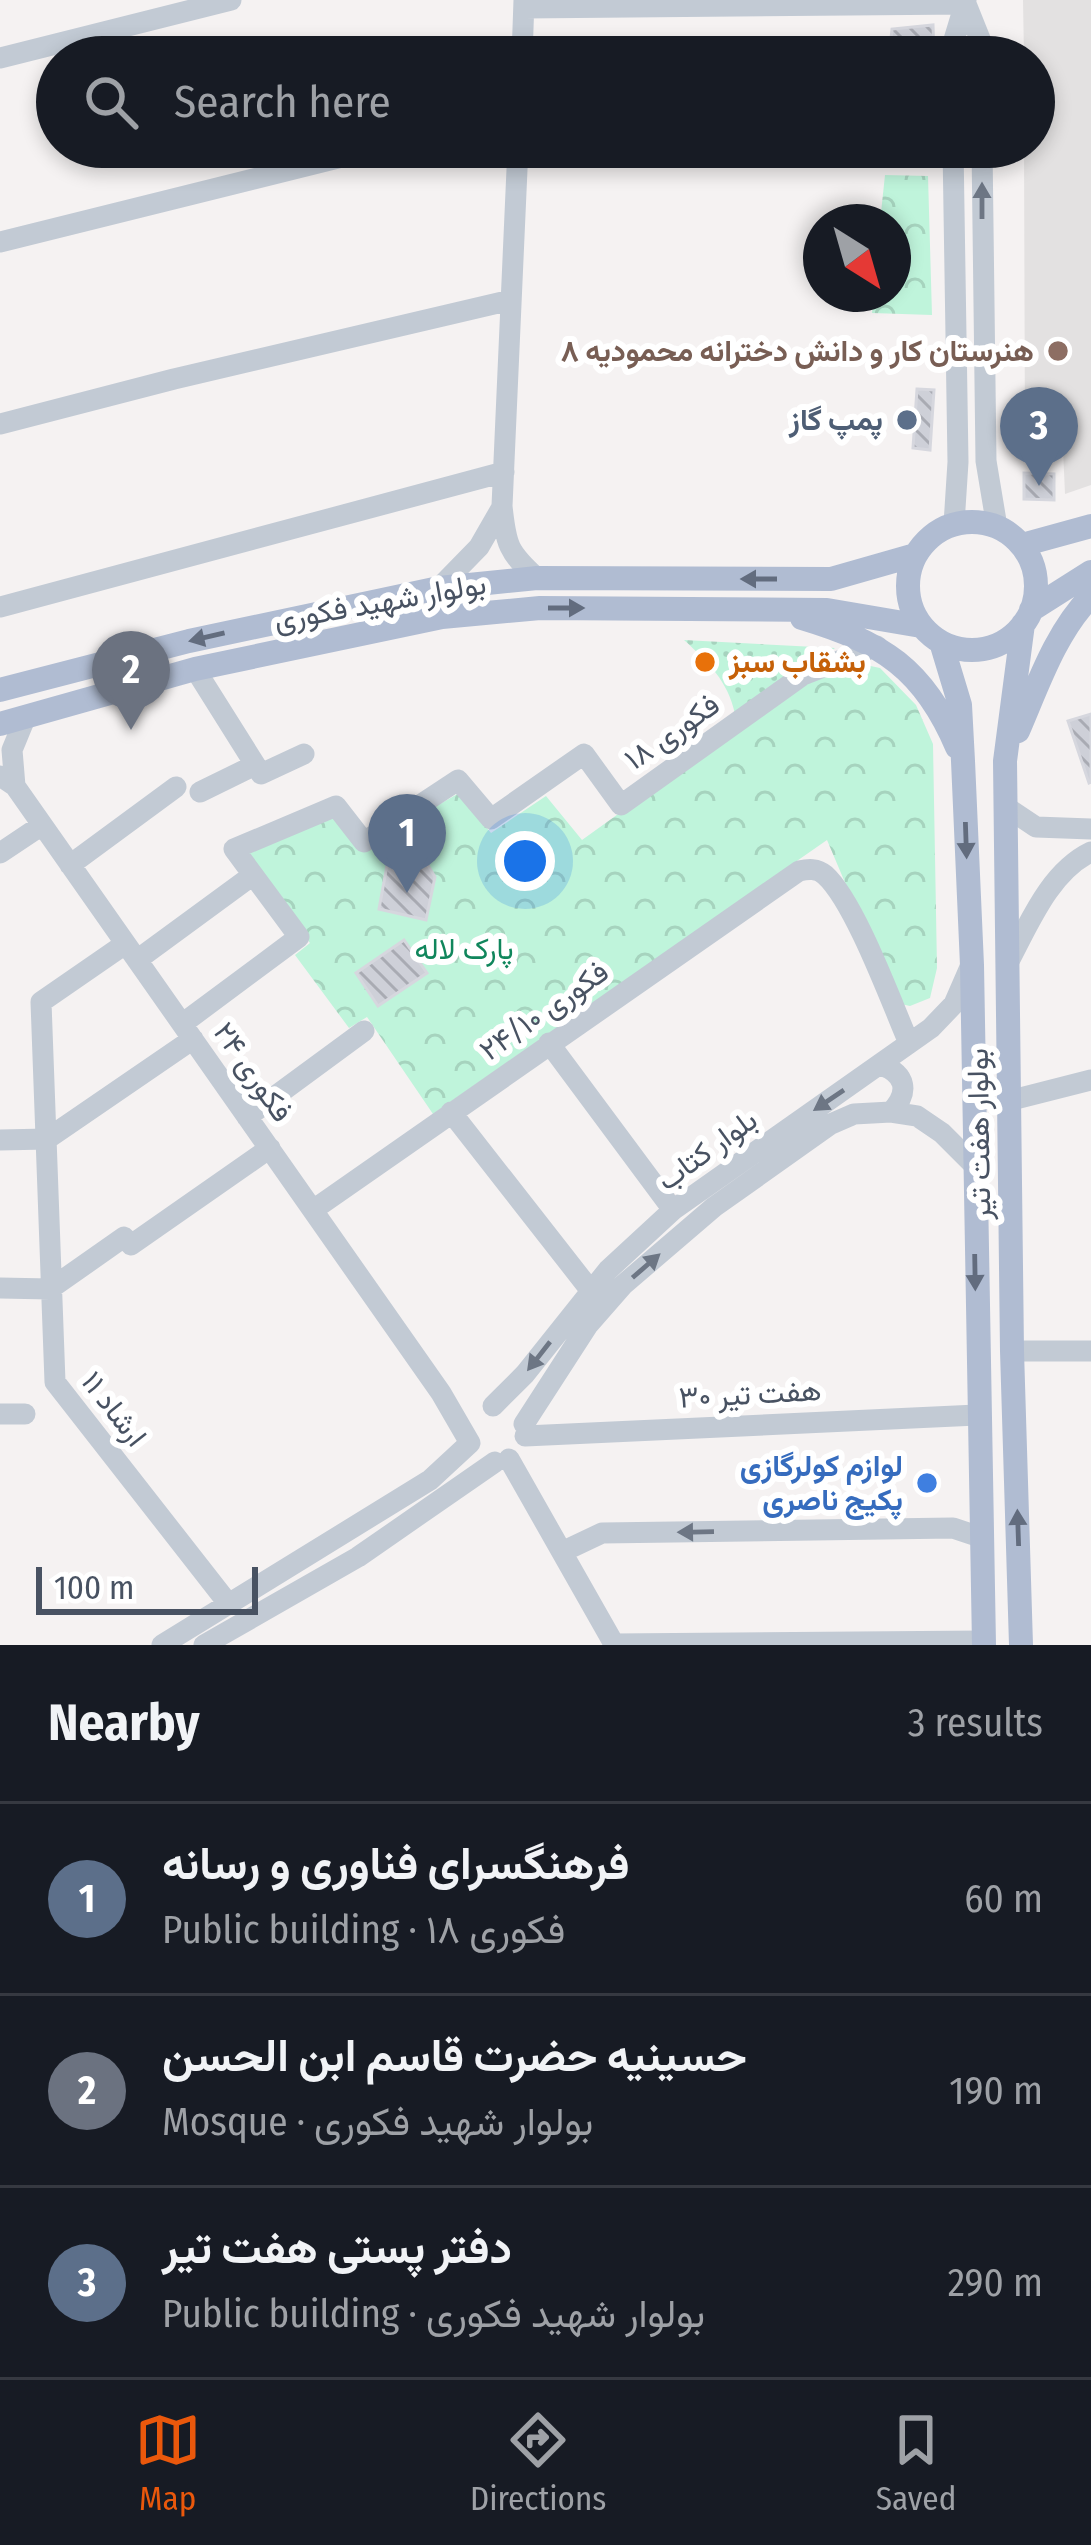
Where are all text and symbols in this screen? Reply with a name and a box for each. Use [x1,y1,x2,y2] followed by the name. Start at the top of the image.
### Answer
[36,36,1055,168] search box
[78,69,144,135] icon: search
[174,75,391,129] text: Search here
[972,181,991,219] one-way arrow
[803,204,911,312] north arrow
[561,333,1034,369] place label: هنرستان کار و دانش دخترانه محمودیه ۸
[1045,338,1071,364] marker: هنرستان کار و دانش دخترانه محمودیه ۸
[1000,387,1078,486] pin: 3
[788,402,883,440] place label: پمپ گاز
[894,407,920,433] marker: پمپ گاز
[271,566,489,638] street label: بولوار شهید فکوری
[739,569,777,589] one-way arrow
[548,598,586,618] one-way arrow
[188,628,226,647] one-way arrow
[92,631,170,730] pin: 2
[728,644,866,680] place label: بشقاب سبز
[692,649,718,675] marker: بشقاب سبز
[618,687,726,777] street label: فکوری ١٨
[368,794,446,893] pin: 1
[957,822,976,860] one-way arrow
[495,831,555,891] your location
[414,931,514,969] park label: پارک لاله
[473,954,615,1068] street label: فکوری ۲۴/۱۰
[206,1015,300,1129] street label: فکوری ۲۴
[960,1048,999,1221] street label: بولوار هفت تیر
[813,1088,845,1111] one-way arrow
[650,1102,764,1198] street label: بلوار کتاب
[631,1253,660,1280] one-way arrow
[965,1254,984,1292] one-way arrow
[527,1341,552,1372] one-way arrow
[74,1364,154,1454] street label: ارشاد ۱۱
[678,1372,822,1416] street label: هفت تیر ۳۰
[740,1448,903,1520] place label: لوازم کولرگازی پکیج ناصری
[914,1470,940,1496] marker: لوازم کولرگازی پکیج ناصری
[1008,1508,1027,1546] one-way arrow
[676,1522,714,1541] one-way arrow
[36,1561,258,1614] scale bar
[54,1568,134,1608] text: 100 m
[48,1692,200,1754] text: Nearby
[908,1700,1043,1746] text: 3 results
[162,1837,630,1891] text: فرهنگسرای فناوری و رسانه
[79,1876,95,1922] text: 1
[964,1876,1043,1922] text: 60 m
[162,1907,565,1953] text: Public building · فکوری ١٨
[162,2029,747,2083] text: حسینیه حضرت قاسم ابن الحسن
[78,2068,96,2114] text: 2
[949,2068,1043,2114] text: 190 m
[162,2099,593,2145] text: Mosque · بولوار شهید فکوری
[162,2221,512,2275] text: دفتر پستی هفت تیر
[78,2260,96,2306] text: 3
[948,2260,1043,2306] text: 290 m
[162,2291,705,2337] text: Public building · بولوار شهید فکوری
[135,2407,201,2519] tab: Map
[470,2407,606,2519] tab: Directions
[876,2407,956,2519] tab: Saved

